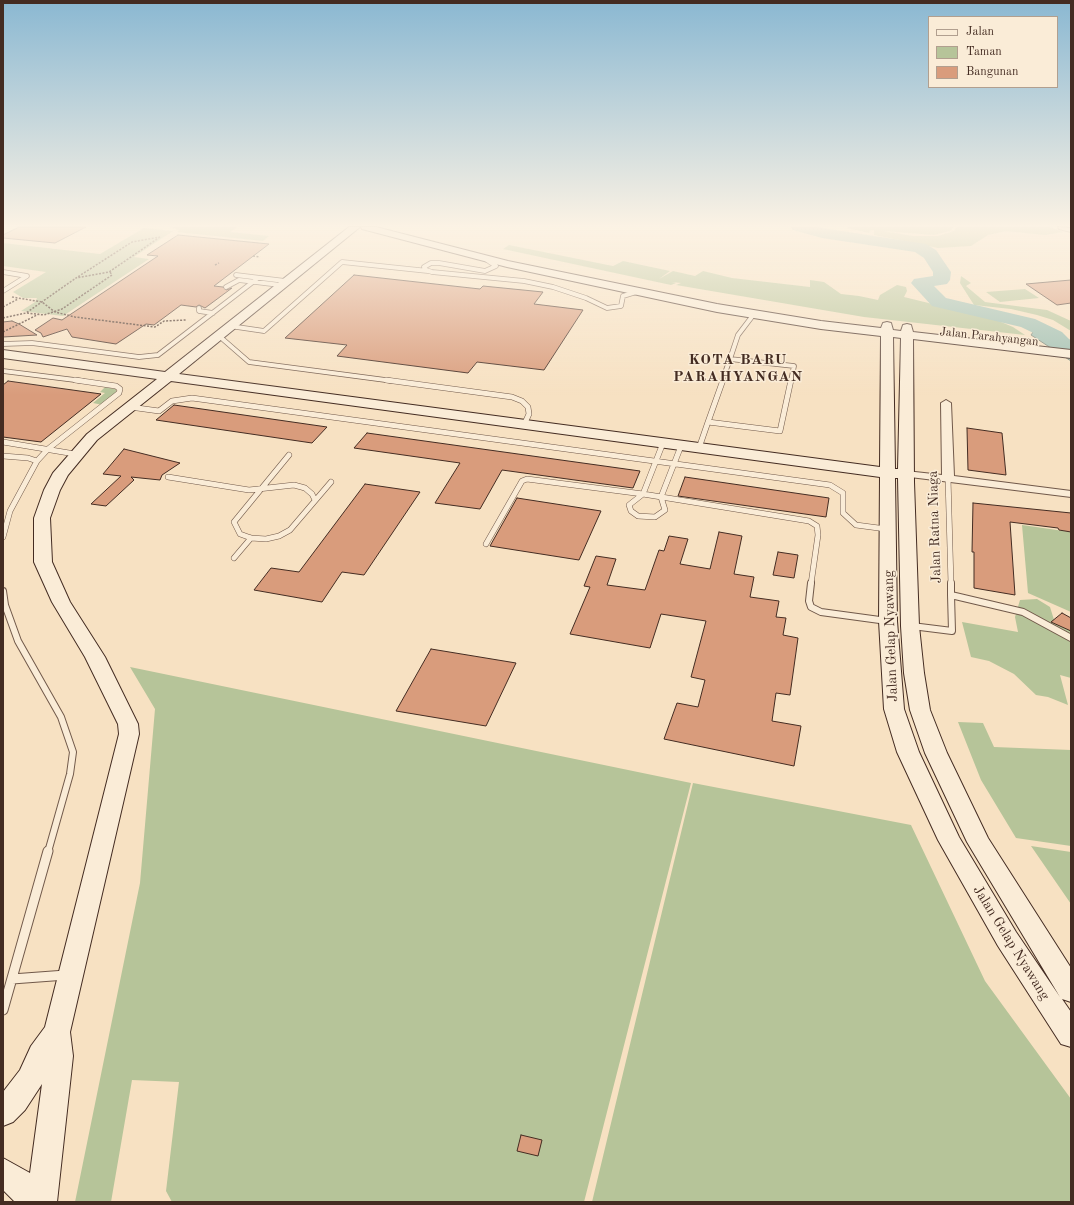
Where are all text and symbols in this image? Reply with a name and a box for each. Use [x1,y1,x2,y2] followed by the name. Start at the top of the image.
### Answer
[928,16,1058,88] legend
[966,26,994,38] text: Jalan
[966,46,1002,58] text: Taman
[966,66,1018,78] text: Bangunan
[939,325,1039,349] street label: Jalan Parahyangan
[673,351,803,386] district label: KOTA BARU PARAHYANGAN
[925,470,945,584] street label: Jalan Ratna Niaga
[880,570,902,702] street label: Jalan Gelap Nyawang
[969,883,1053,1003] street label: Jalan Gelap Nyawang

